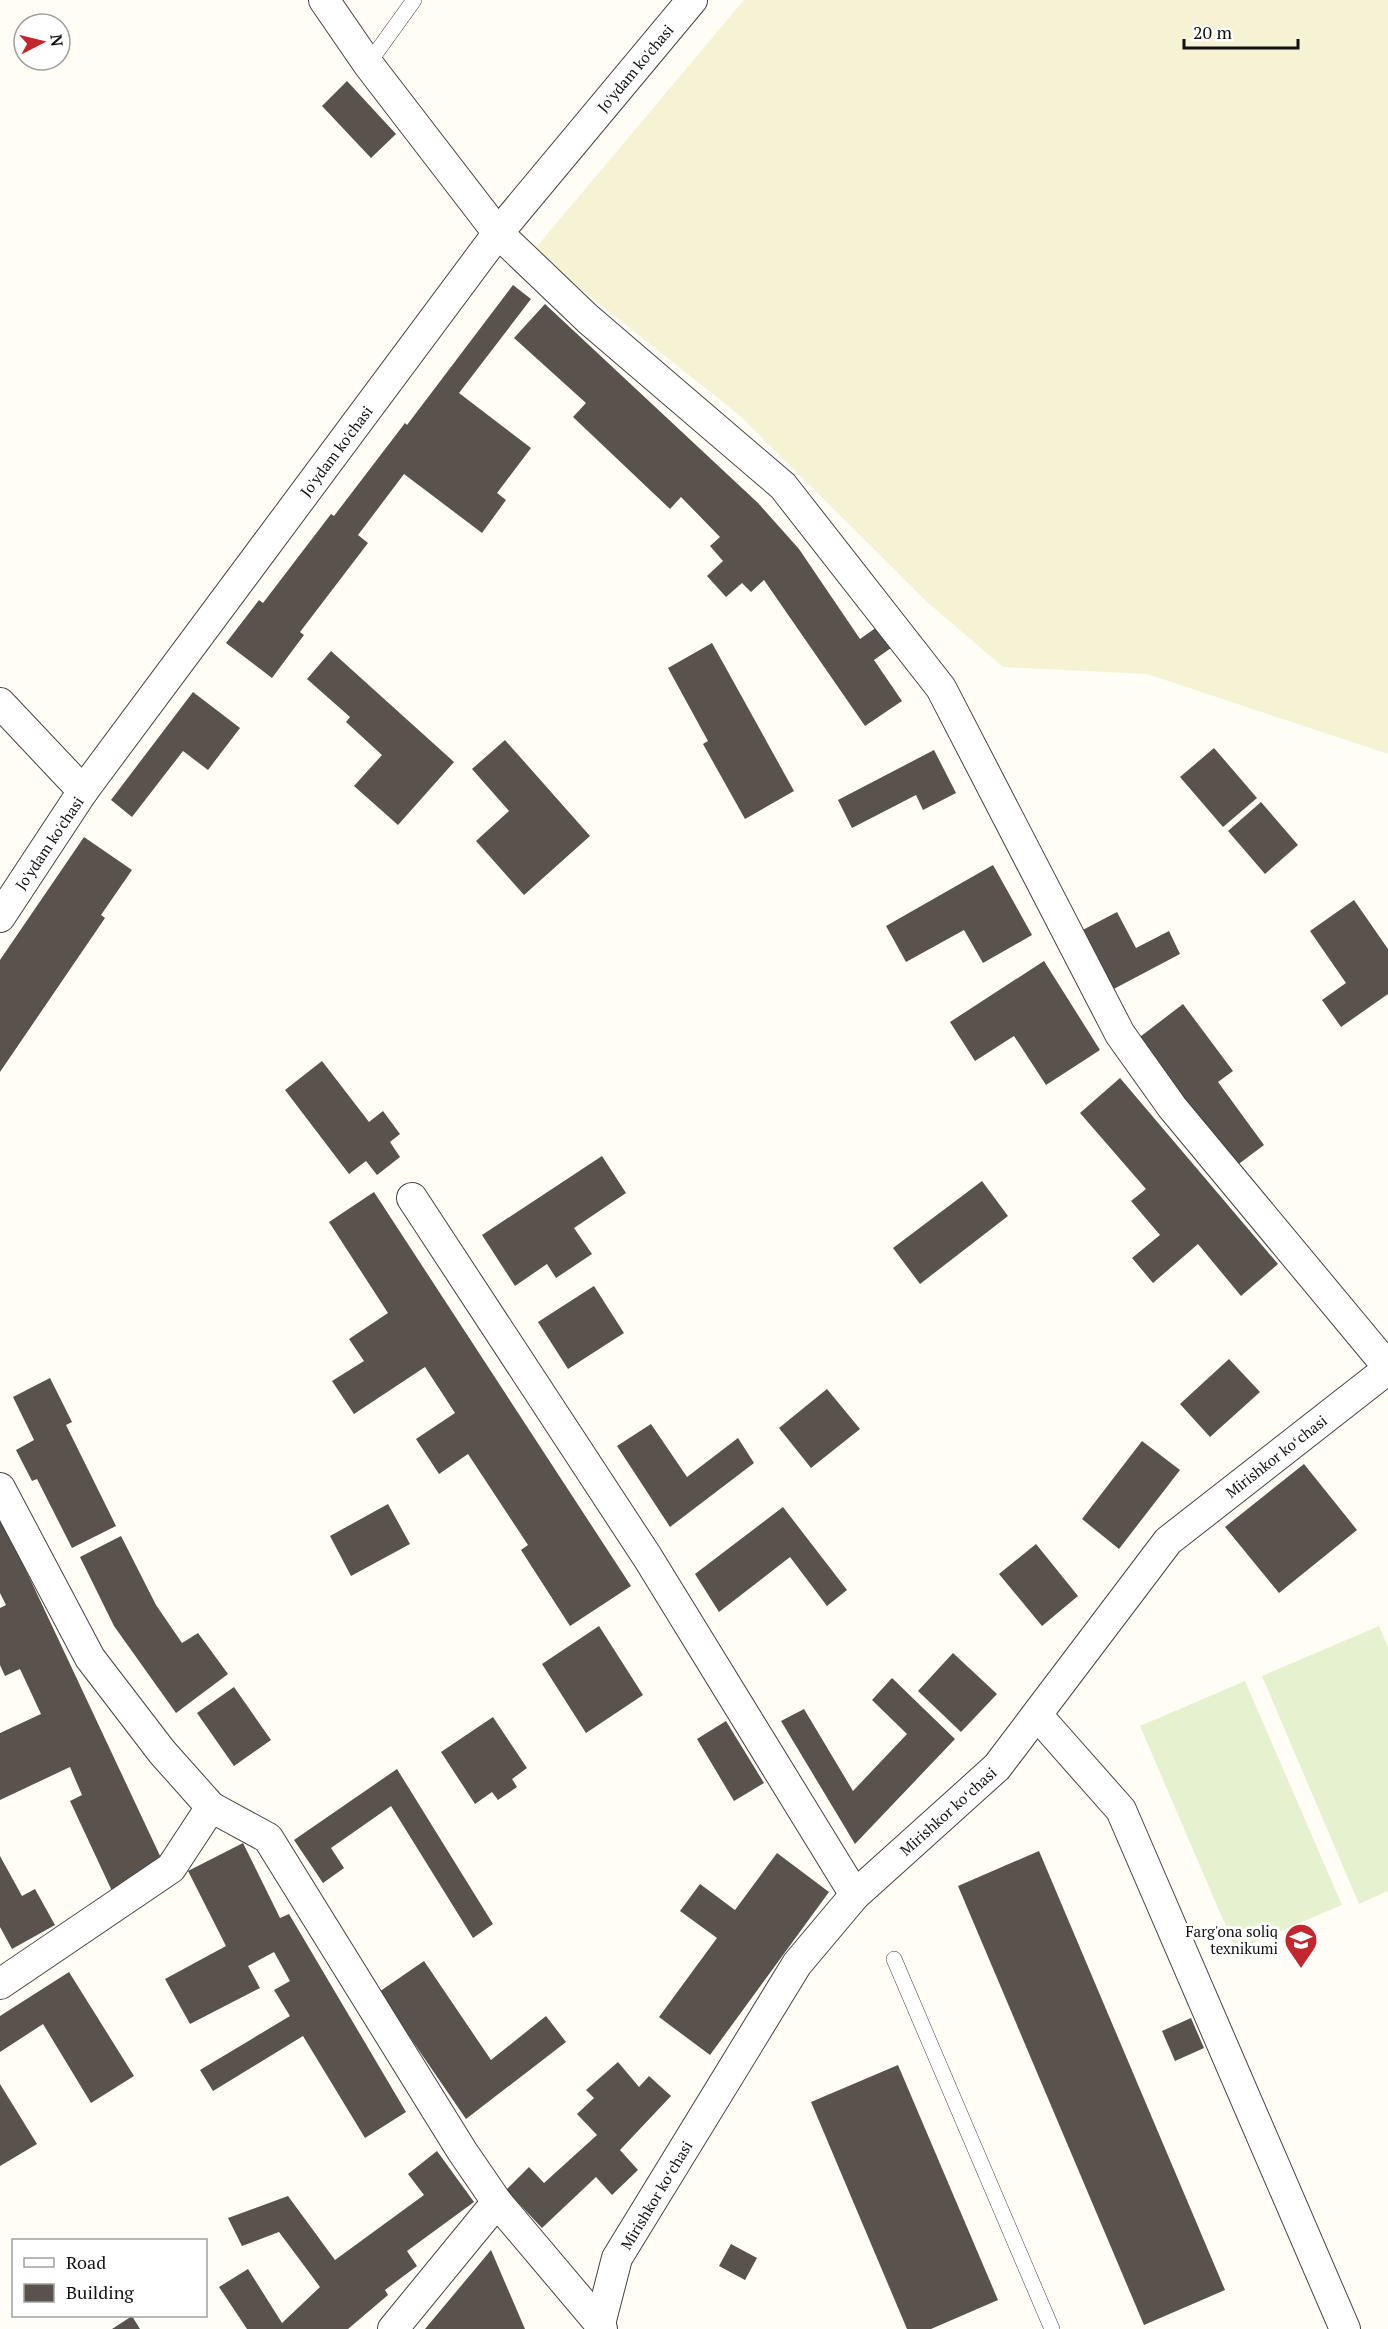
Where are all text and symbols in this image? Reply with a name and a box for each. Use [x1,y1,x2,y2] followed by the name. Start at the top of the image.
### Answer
[12,12,72,72] north arrow
[1184,12,1298,50] scale bar
[592,20,678,116] street label: Jo'ydam ko'chasi
[1193,20,1233,44] text: 20 m
[45,33,69,48] text: N
[295,402,377,500] street label: Jo'ydam ko'chasi
[10,792,88,894] street label: Jo'ydam ko'chasi
[1221,1410,1331,1502] street label: Mirishkor koʻchasi
[895,1762,1001,1860] street label: Mirishkor koʻchasi
[1185,1921,1278,1958] place label: Farg'ona soliq texnikumi
[1283,1922,1319,1969] school or university icon: Farg'ona soliq texnikumi
[616,2137,696,2253] street label: Mirishkor koʻchasi
[12,2239,207,2317] legend
[66,2250,106,2274] text: Road
[66,2280,134,2304] text: Building

